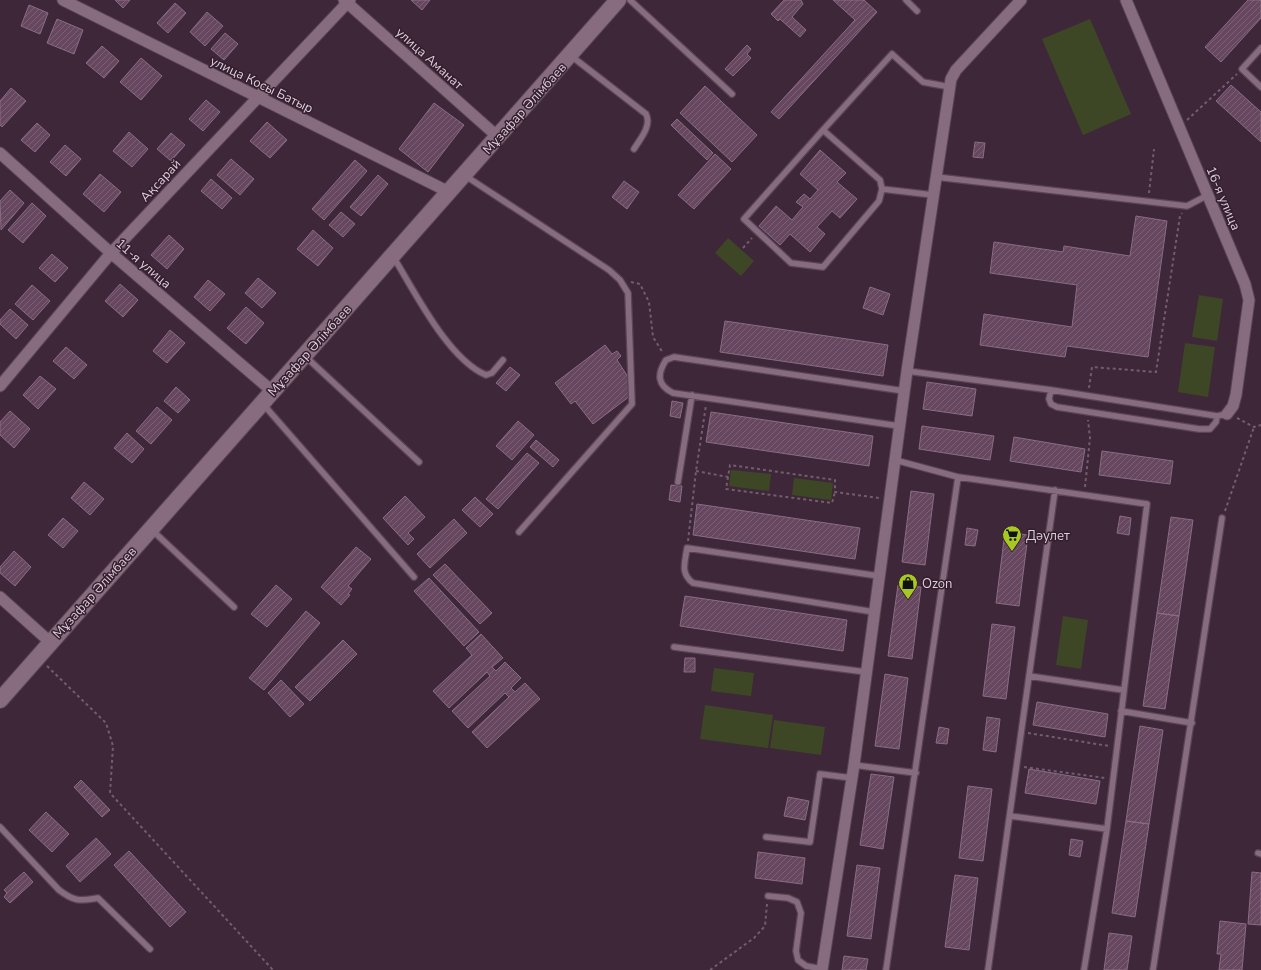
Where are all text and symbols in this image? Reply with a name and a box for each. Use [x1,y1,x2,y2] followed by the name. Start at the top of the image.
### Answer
[392,24,467,94] street label: улица Аманат
[207,52,316,118] street label: улица Косы Батыр
[479,59,571,158] street label: Мұзафар Әлімбаев
[136,155,185,206] street label: Ақсарай
[1202,164,1245,233] street label: 16-я улица
[112,235,175,293] street label: 11-я улица
[264,301,356,400] street label: Мұзафар Әлімбаев
[1001,524,1023,552] supermarket icon: Дәулет
[1026,527,1070,545] place label: Дәулет
[49,543,141,642] street label: Мұзафар Әлімбаев
[897,572,919,600] shop icon: Ozon
[922,575,952,593] place label: Ozon

